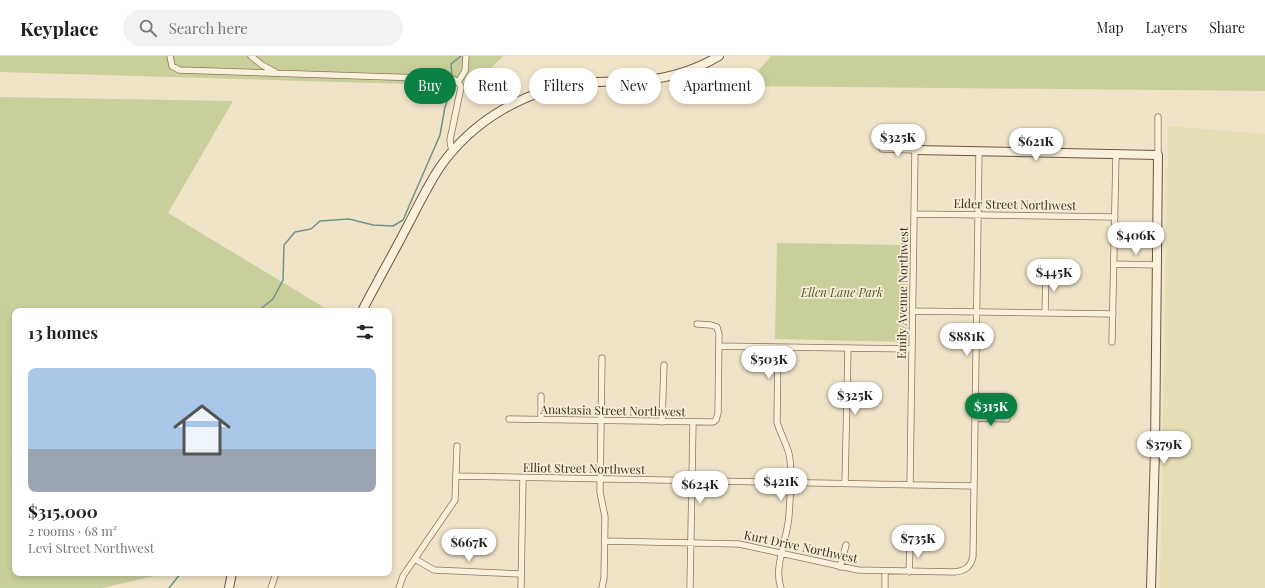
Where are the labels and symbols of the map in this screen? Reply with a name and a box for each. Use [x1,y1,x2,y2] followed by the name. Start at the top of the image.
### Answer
[870,124,926,158] pin: $325K
[1008,128,1064,162] pin: $621K
[953,195,1077,213] street label: Elder Street Northwest
[1108,222,1164,256] pin: $406K
[893,226,911,359] street label: Emily Avenue Northwest
[1026,259,1082,293] pin: $445K
[800,284,883,300] park label: Ellen Lane Park
[939,323,995,357] pin: $881K
[741,346,797,380] pin: $503K
[827,382,883,416] pin: $325K
[963,393,1019,427] pin: $315K
[539,401,686,419] street label: Anastasia Street Northwest
[1136,431,1192,465] pin: $379K
[523,459,646,477] street label: Elliot Street Northwest
[753,468,809,502] pin: $421K
[672,471,728,505] pin: $624K
[890,525,946,559] pin: $735K
[743,526,860,566] street label: Kurt Drive Northwest
[441,529,497,563] pin: $667K

